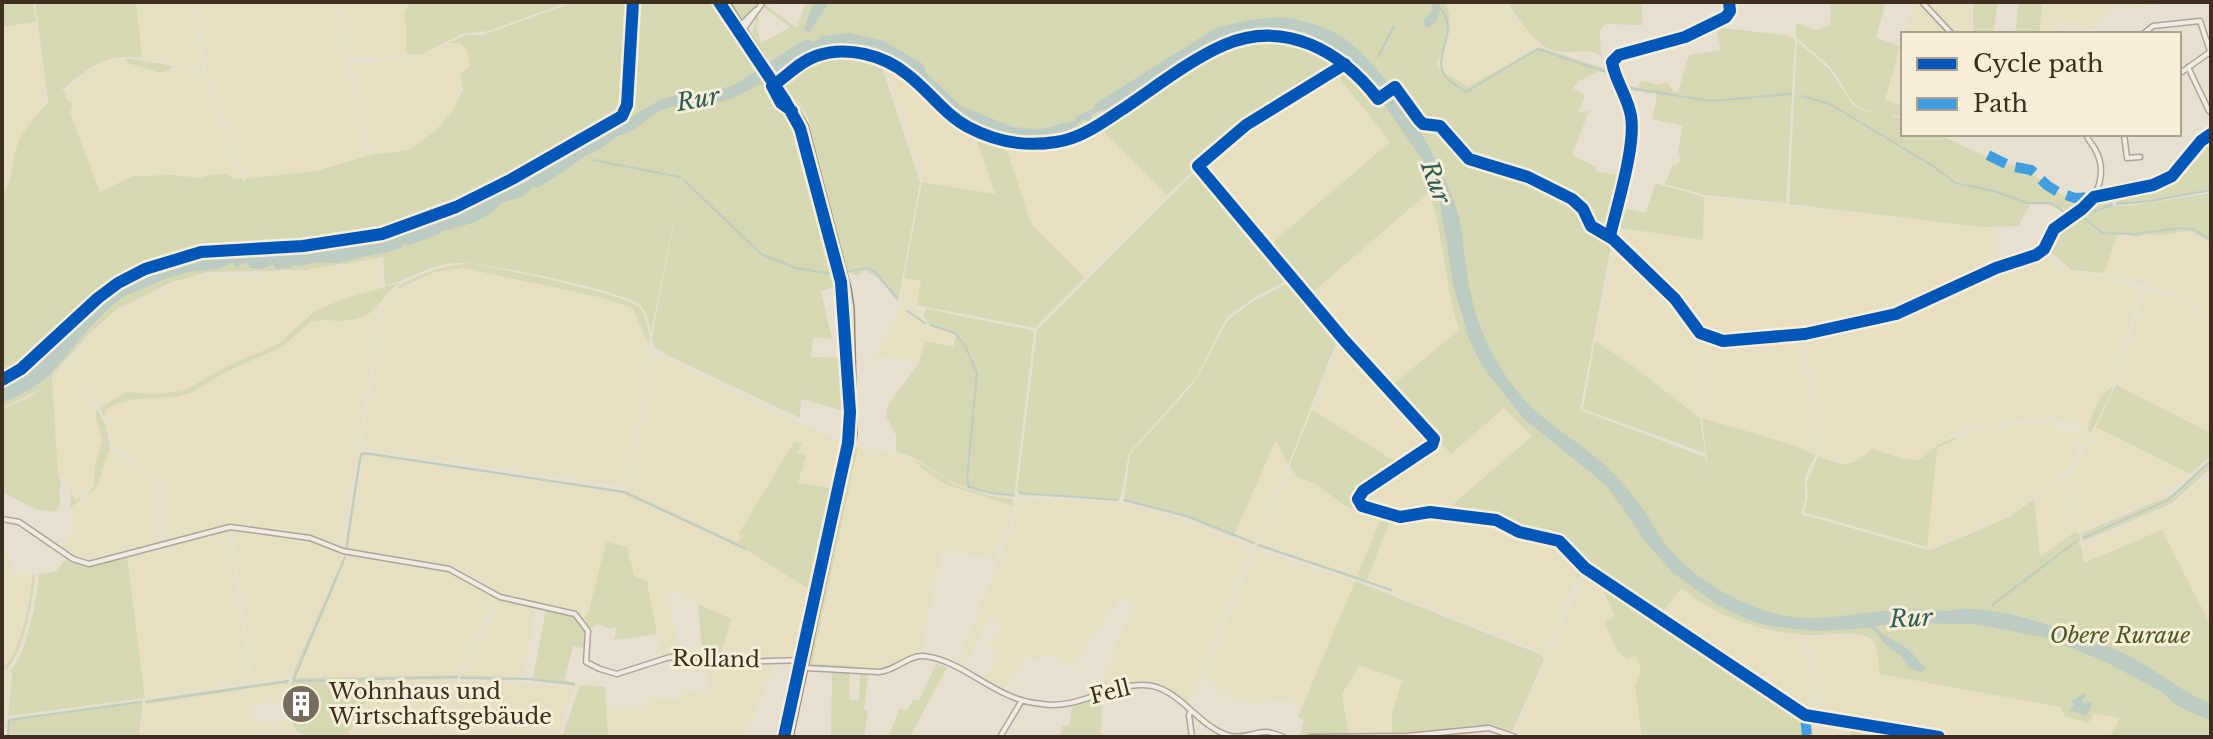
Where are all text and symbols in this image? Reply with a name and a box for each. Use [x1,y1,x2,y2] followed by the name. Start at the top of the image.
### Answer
[1901,32,2181,136] legend
[1973,49,2104,78] text: Cycle path
[673,81,723,117] water label: Rur
[1973,89,2028,118] text: Path
[1415,156,1457,208] water label: Rur
[1888,602,1934,634] water label: Rur
[2050,622,2190,649] park label: Obere Ruraue
[672,645,760,673] street label: Rolland
[1087,674,1133,710] street label: Fell
[328,678,552,730] place label: Wohnhaus und Wirtschaftsgebäude
[280,683,322,725] building icon: Wohnhaus und Wirtschaftsgebäude

